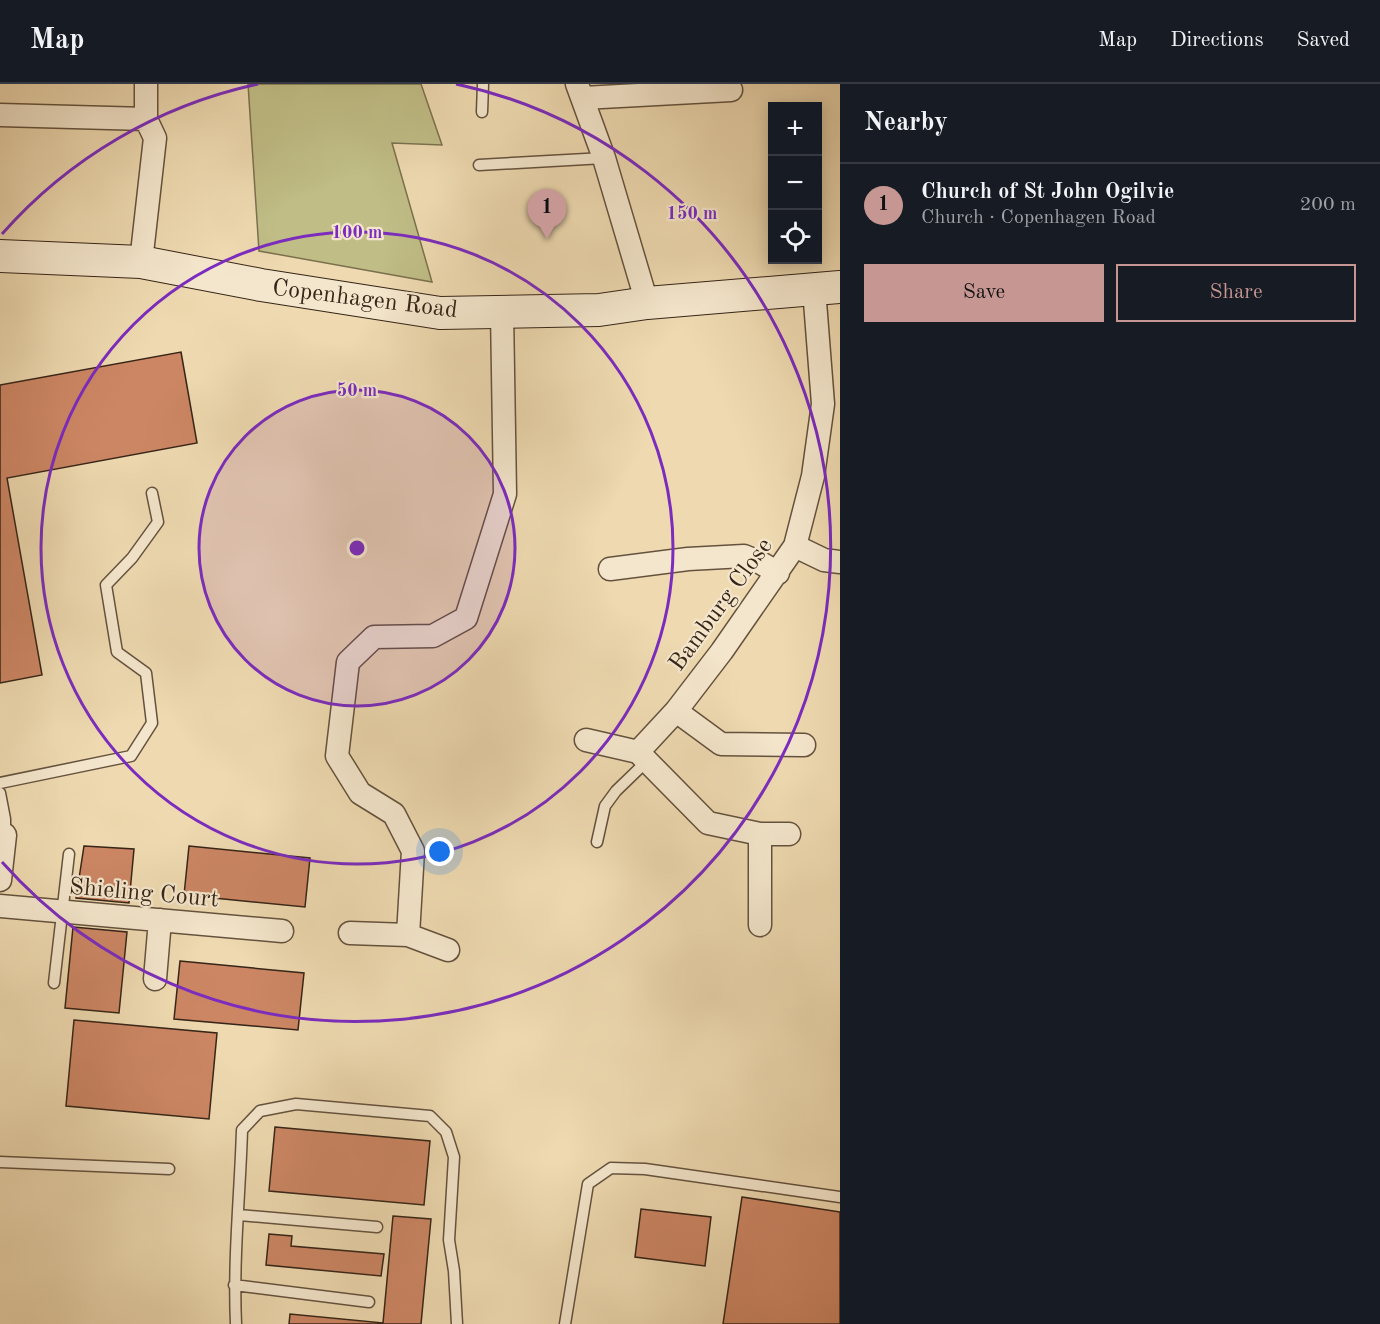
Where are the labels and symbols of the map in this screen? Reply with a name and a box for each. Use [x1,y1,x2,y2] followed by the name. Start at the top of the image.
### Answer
[528,190,566,239] pin: 1
[667,205,717,223] text: 150 m
[332,224,382,242] text: 100 m
[271,277,459,323] street label: Copenhagen Road
[337,382,377,400] text: 50 m
[665,534,778,676] street label: Bamburg Close
[347,538,367,558] centre of rings
[425,837,454,866] your location
[68,875,220,912] street label: Shieling Court

